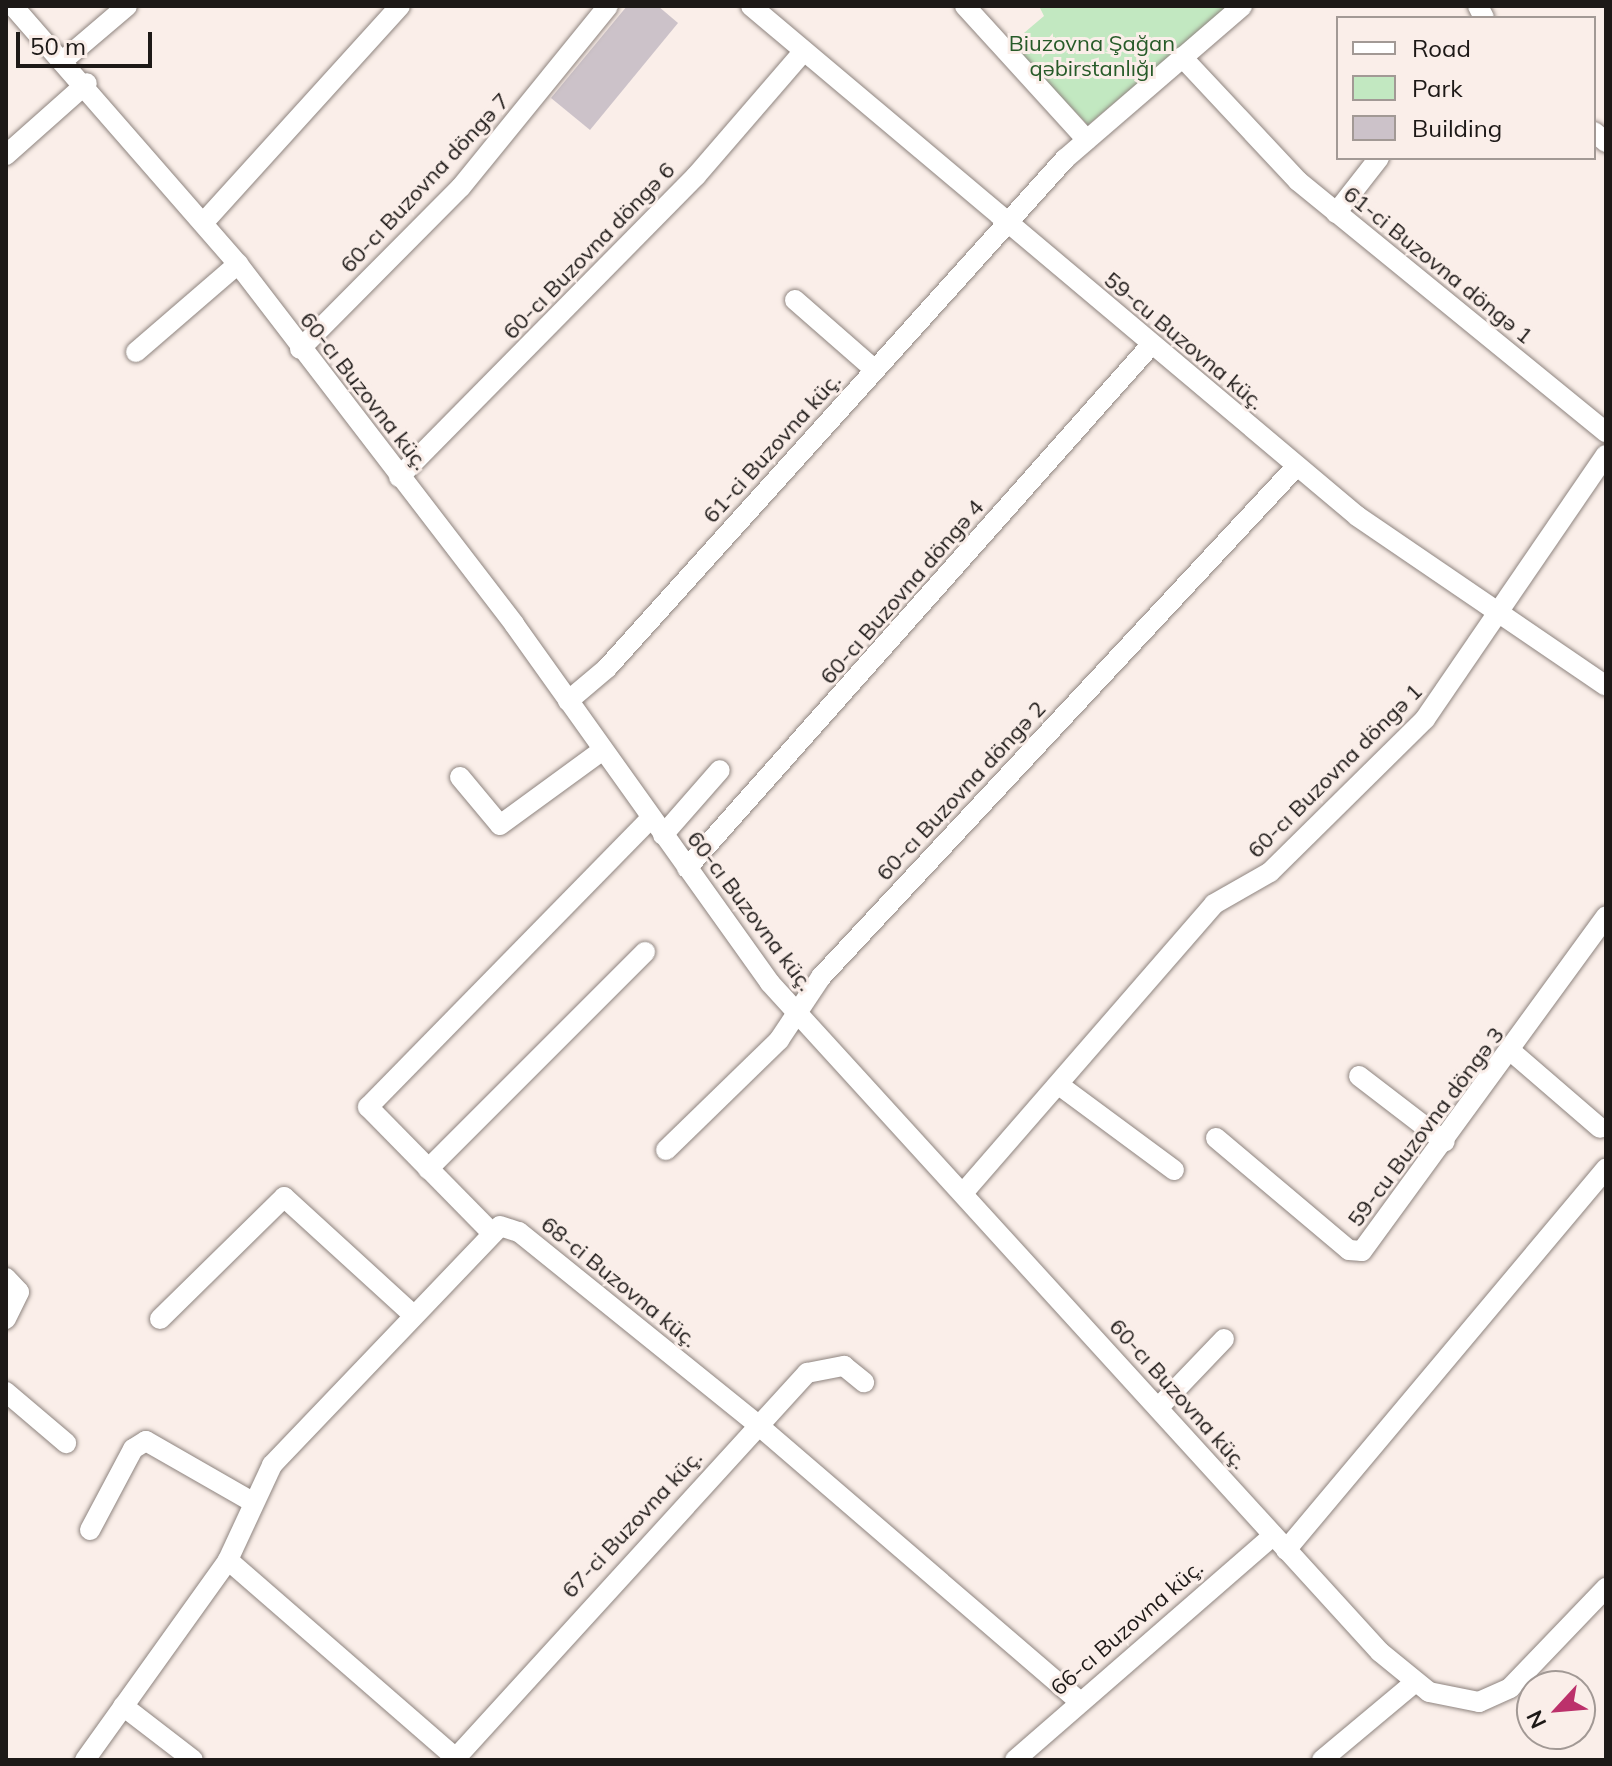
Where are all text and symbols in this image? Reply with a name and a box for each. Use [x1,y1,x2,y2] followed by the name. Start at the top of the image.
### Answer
[20,16,156,66] scale bar
[1336,16,1596,160] legend
[1009,30,1175,82] park label: Biuzovna Şağan qəbirstanlığı
[30,31,86,61] text: 50 m
[1412,33,1471,63] text: Road
[1412,73,1463,103] text: Park
[335,88,515,278] street label: 60-cı Buzovna döngə 7
[1412,113,1502,143] text: Building
[498,157,680,345] street label: 60-cı Buzovna döngə 6
[1338,181,1538,349] street label: 61-ci Buzovna döngə 1
[1099,266,1269,416] street label: 59-cu Buzovna küç.
[294,307,434,475] street label: 60-cı Buzovna küç.
[698,367,846,529] street label: 61-ci Buzovna küç.
[815,494,989,690] street label: 60-cı Buzovna döngə 4
[1242,678,1428,864] street label: 60-cı Buzovna döngə 1
[871,696,1051,886] street label: 60-cı Buzovna döngə 2
[681,826,819,996] street label: 60-cı Buzovna küç.
[1342,1022,1510,1232] street label: 59-cu Buzovna döngə 3
[536,1211,702,1353] street label: 68-ci Buzovna küç.
[1104,1313,1252,1475] street label: 60-cı Buzovna küç.
[557,1444,707,1604] street label: 67-ci Buzovna küç.
[1046,1555,1208,1701] street label: 66-cı Buzovna küç.
[1516,1670,1596,1750] north arrow
[1520,1706,1552,1733] text: N

